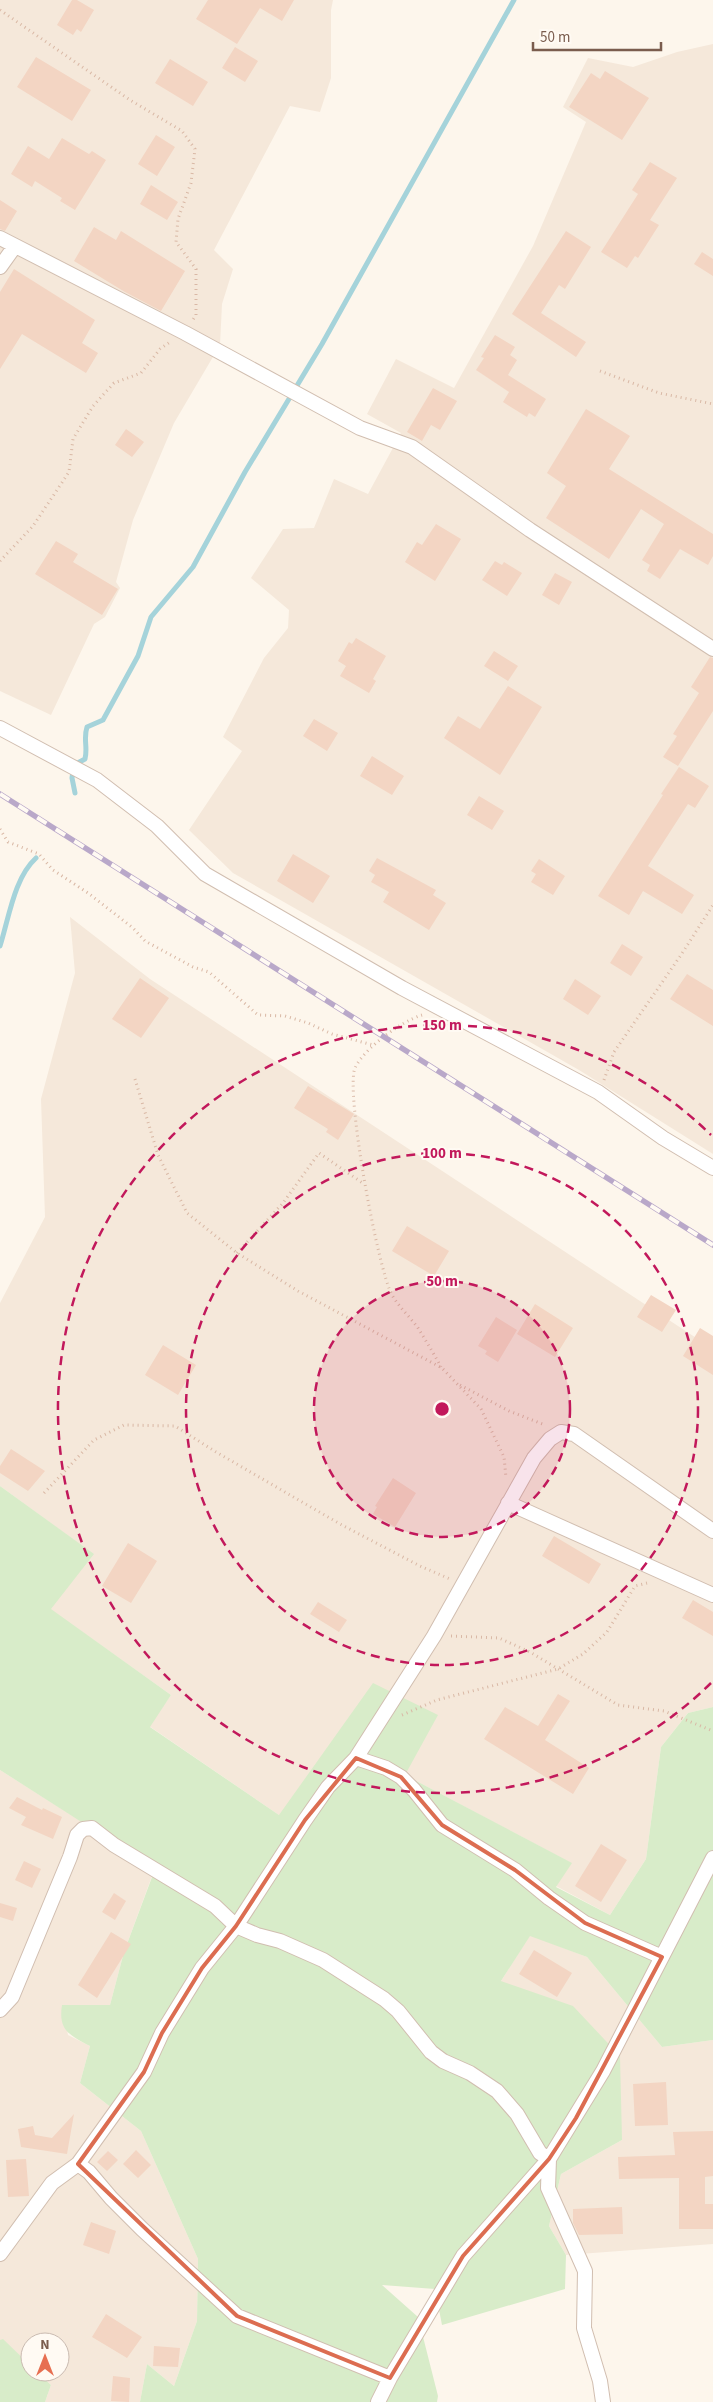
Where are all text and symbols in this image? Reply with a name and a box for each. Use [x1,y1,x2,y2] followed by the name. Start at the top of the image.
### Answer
[533,20,660,52] scale bar
[540,27,570,48] text: 50 m
[422,1015,462,1036] text: 150 m
[422,1143,462,1164] text: 100 m
[426,1271,458,1292] text: 50 m
[433,1400,451,1418] centre of rings
[20,2332,70,2382] north arrow
[40,2335,50,2355] text: N

